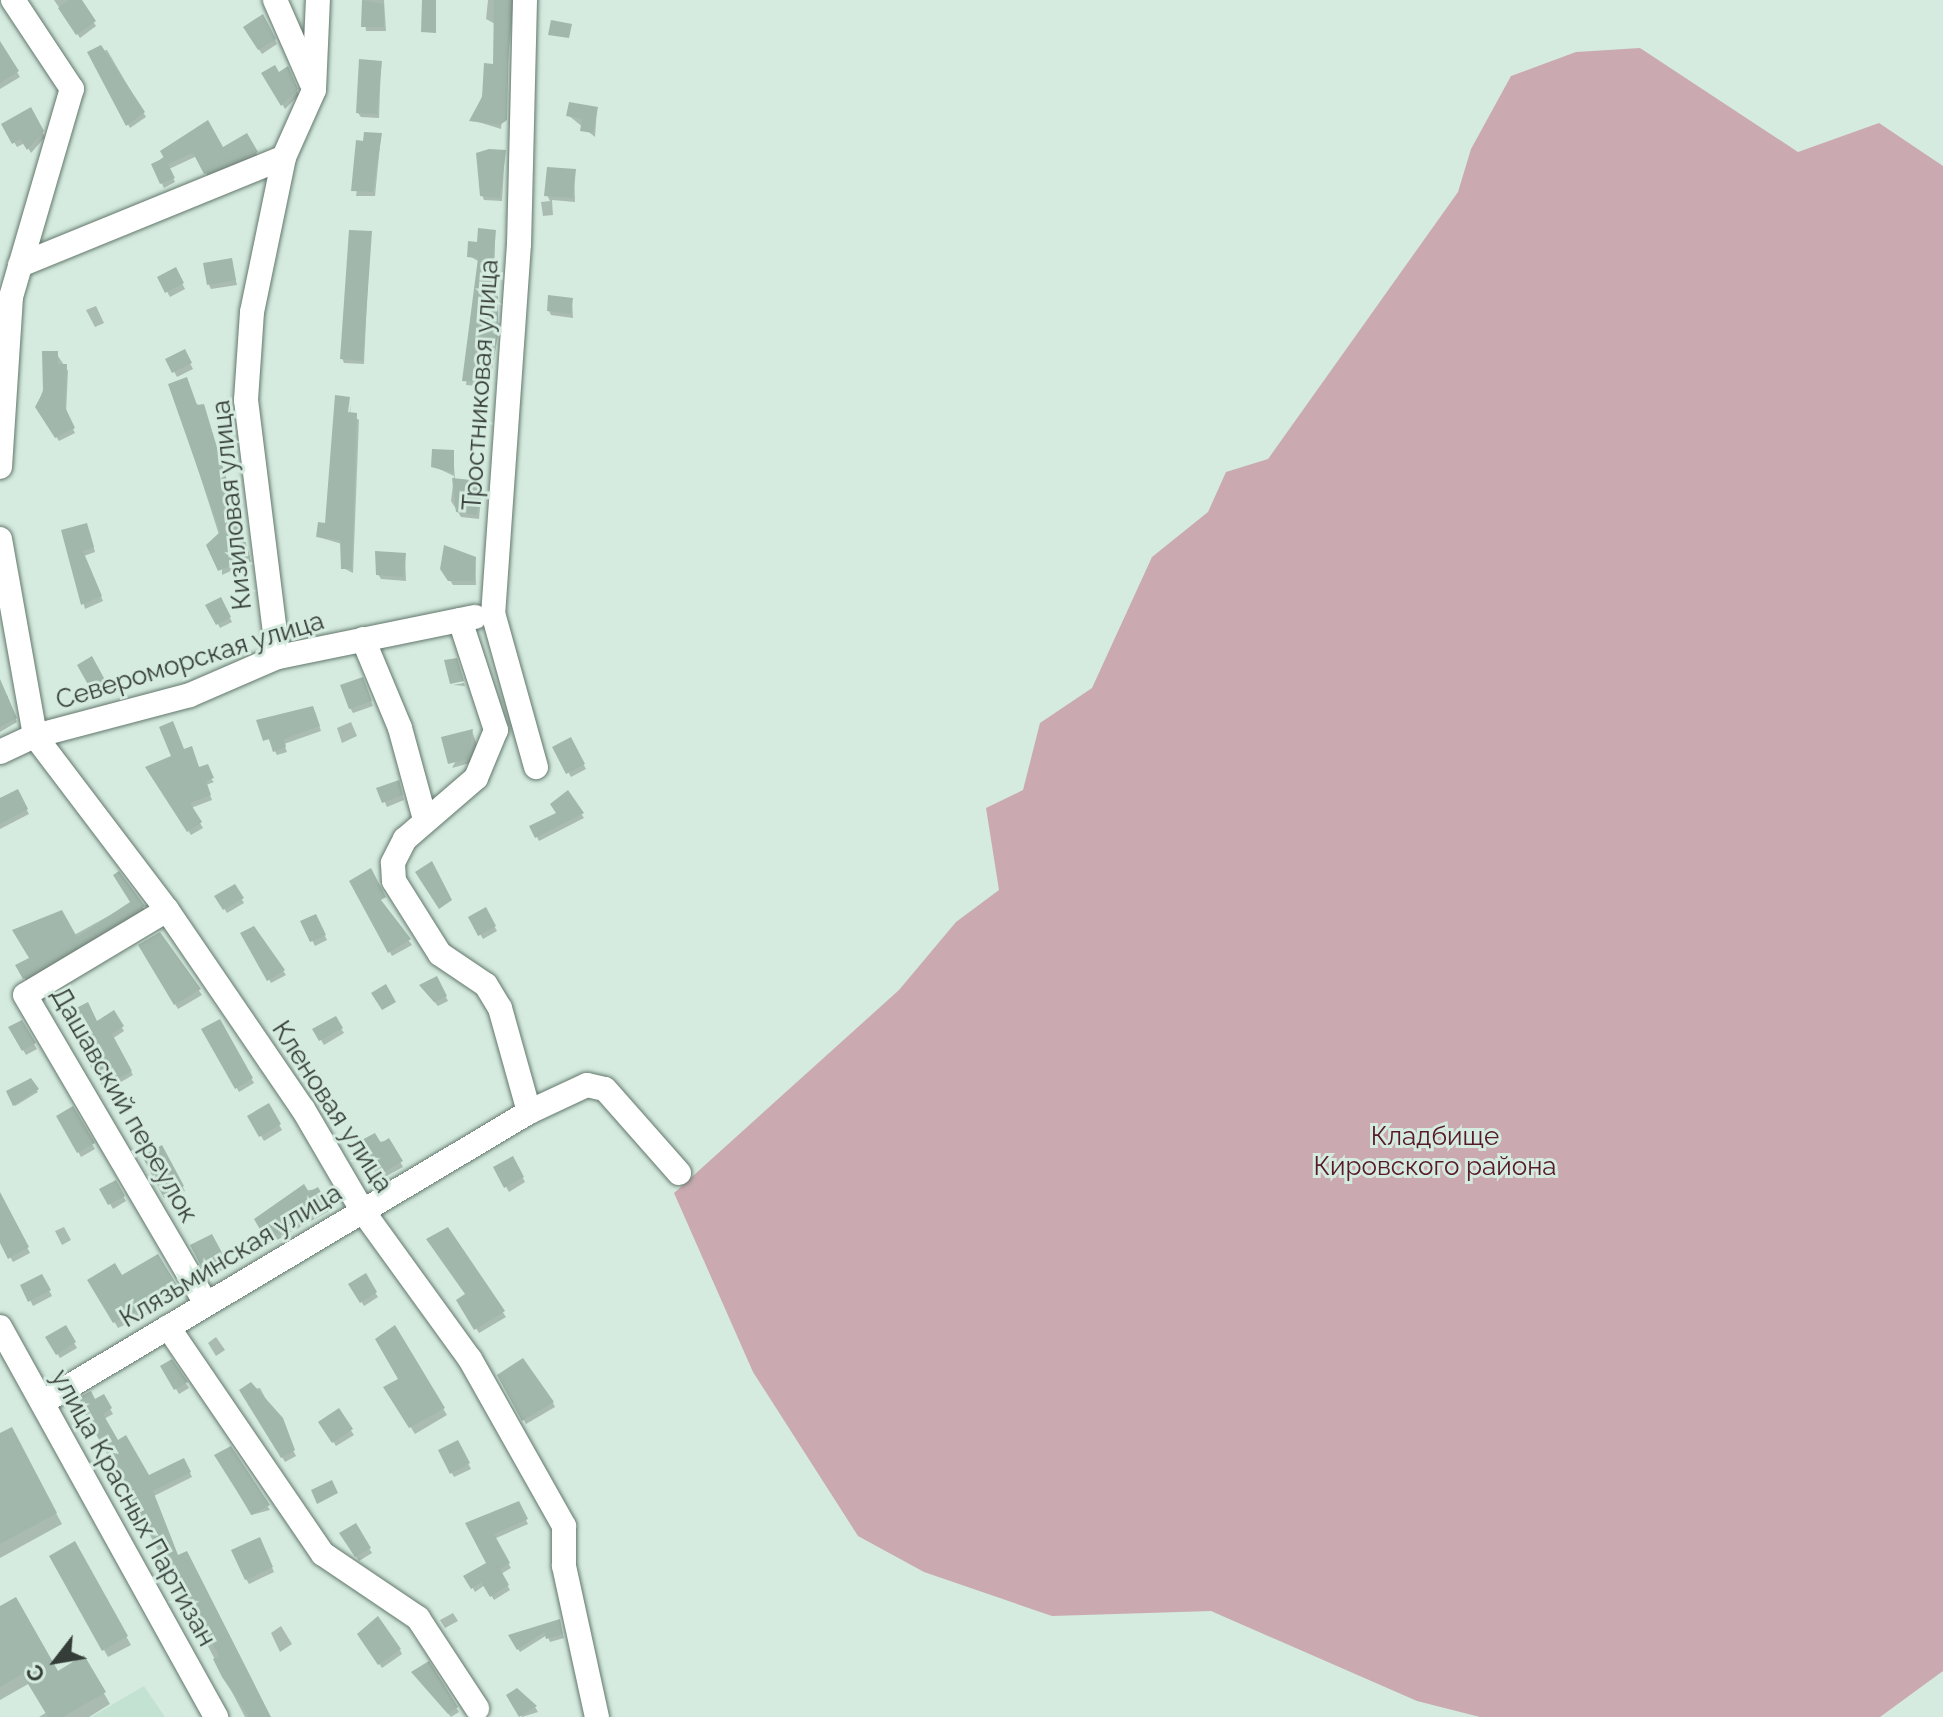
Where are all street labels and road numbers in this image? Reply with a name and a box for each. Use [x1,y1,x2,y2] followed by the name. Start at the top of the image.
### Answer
[457,258,505,512] street label: Тростниковая улица
[205,398,259,612] street label: Кизиловая улица
[52,605,328,717] street label: Североморская улица
[44,982,204,1228] street label: Дашавский переулок
[265,1015,399,1199] street label: Кленовая улица
[114,1177,348,1335] street label: Клязьминская улица
[44,1364,222,1652] street label: улица Красных Партизан

